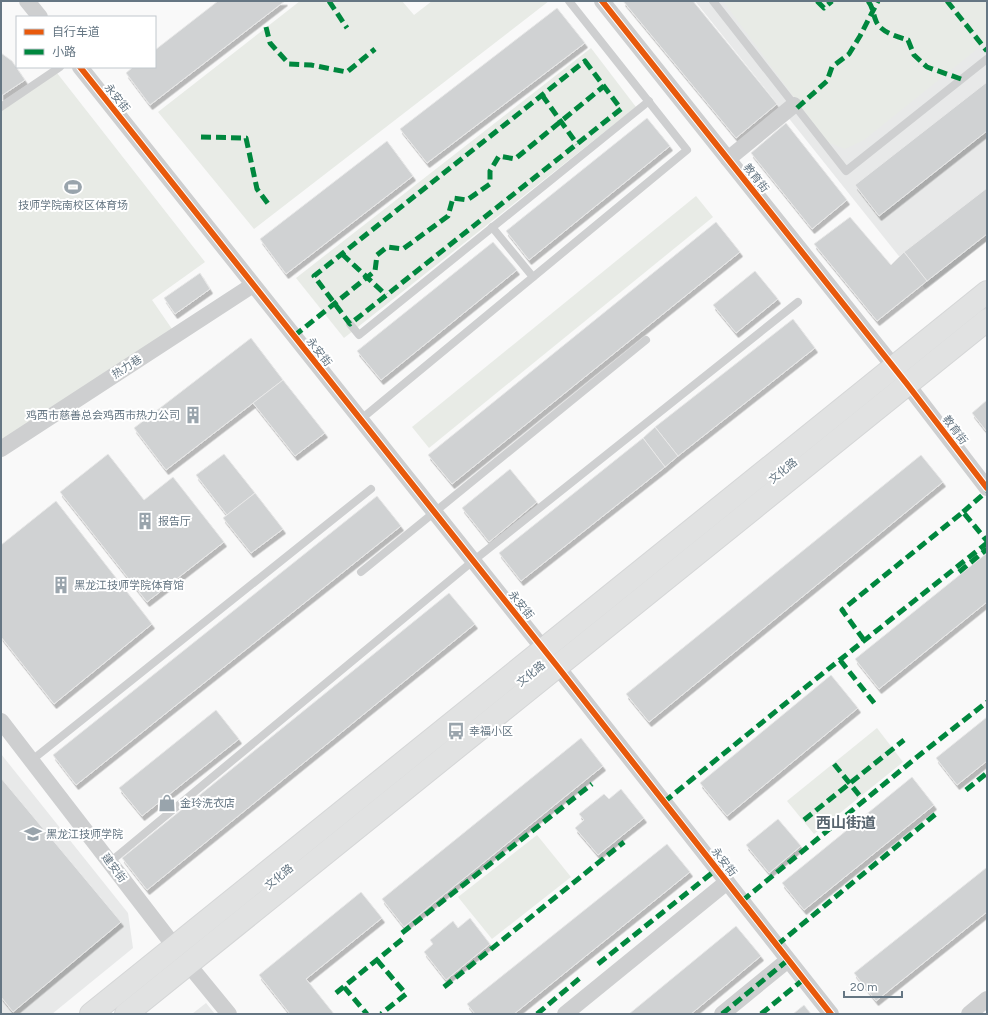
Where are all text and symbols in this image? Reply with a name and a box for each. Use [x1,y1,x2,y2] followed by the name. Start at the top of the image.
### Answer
[16,16,156,68] legend
[52,25,100,39] text: 自行车道
[52,45,76,59] text: 小路
[102,81,132,115] street label: 永安街
[741,161,771,195] street label: 教育街
[63,177,83,197] sports icon: 技师学院南校区体育场
[18,199,128,212] place label: 技师学院南校区体育场
[304,335,334,369] street label: 永安街
[110,353,144,381] street label: 热力巷
[183,405,203,425] building icon: 鸡西市慈善总会鸡西市热力公司
[26,409,180,422] place label: 鸡西市慈善总会鸡西市热力公司
[940,413,970,447] street label: 教育街
[766,456,800,486] street label: 文化路
[135,511,155,531] building icon: 报告厅
[158,515,191,528] place label: 报告厅
[51,575,71,595] building icon: 黑龙江技师学院体育馆
[74,579,184,592] place label: 黑龙江技师学院体育馆
[506,588,536,622] street label: 永安街
[514,659,548,689] street label: 文化路
[446,721,466,741] bus stop icon: 幸福小区
[469,725,513,738] place label: 幸福小区
[157,793,177,813] shop icon: 金玲洗衣店
[180,797,235,810] place label: 金玲洗衣店
[816,814,876,832] district label: 西山街道
[23,824,43,844] school or university icon: 黑龙江技师学院
[46,828,123,841] place label: 黑龙江技师学院
[709,845,739,879] street label: 永安街
[99,851,129,885] street label: 建安街
[262,862,296,892] street label: 文化路
[844,973,902,999] scale bar
[850,980,878,994] text: 20 m

